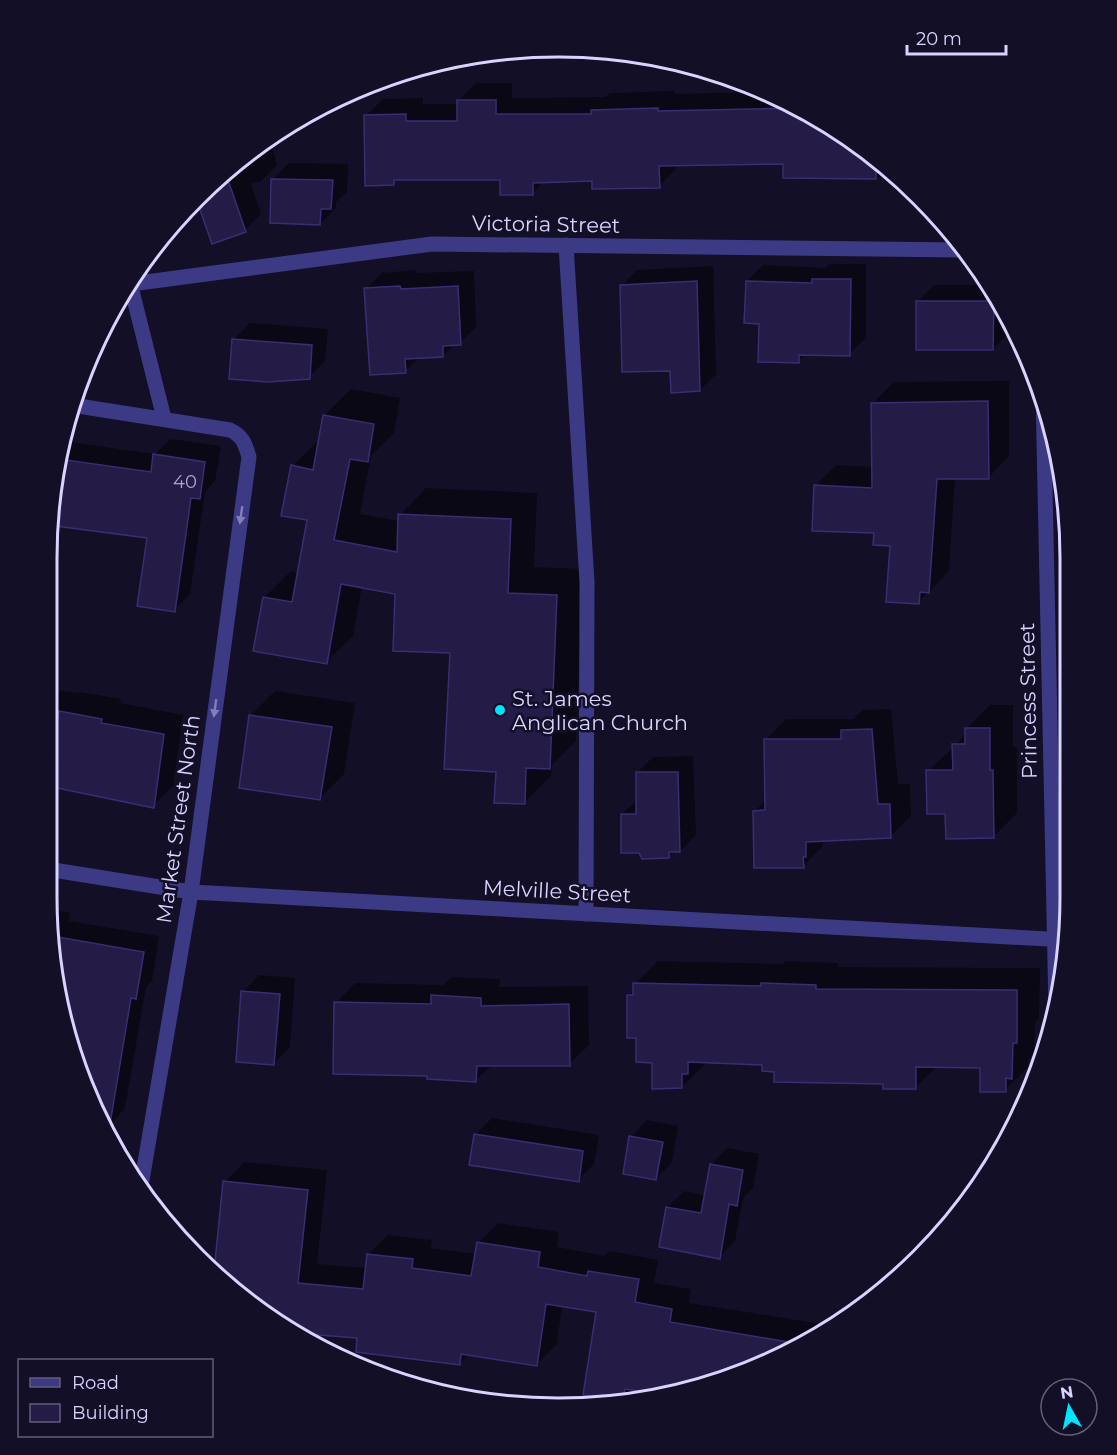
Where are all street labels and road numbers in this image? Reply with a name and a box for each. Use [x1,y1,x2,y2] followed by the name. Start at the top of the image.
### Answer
[472,210,620,238] street label: Victoria Street
[1014,623,1042,779] street label: Princess Street
[151,713,205,925] street label: Market Street North
[482,875,632,907] street label: Melville Street

